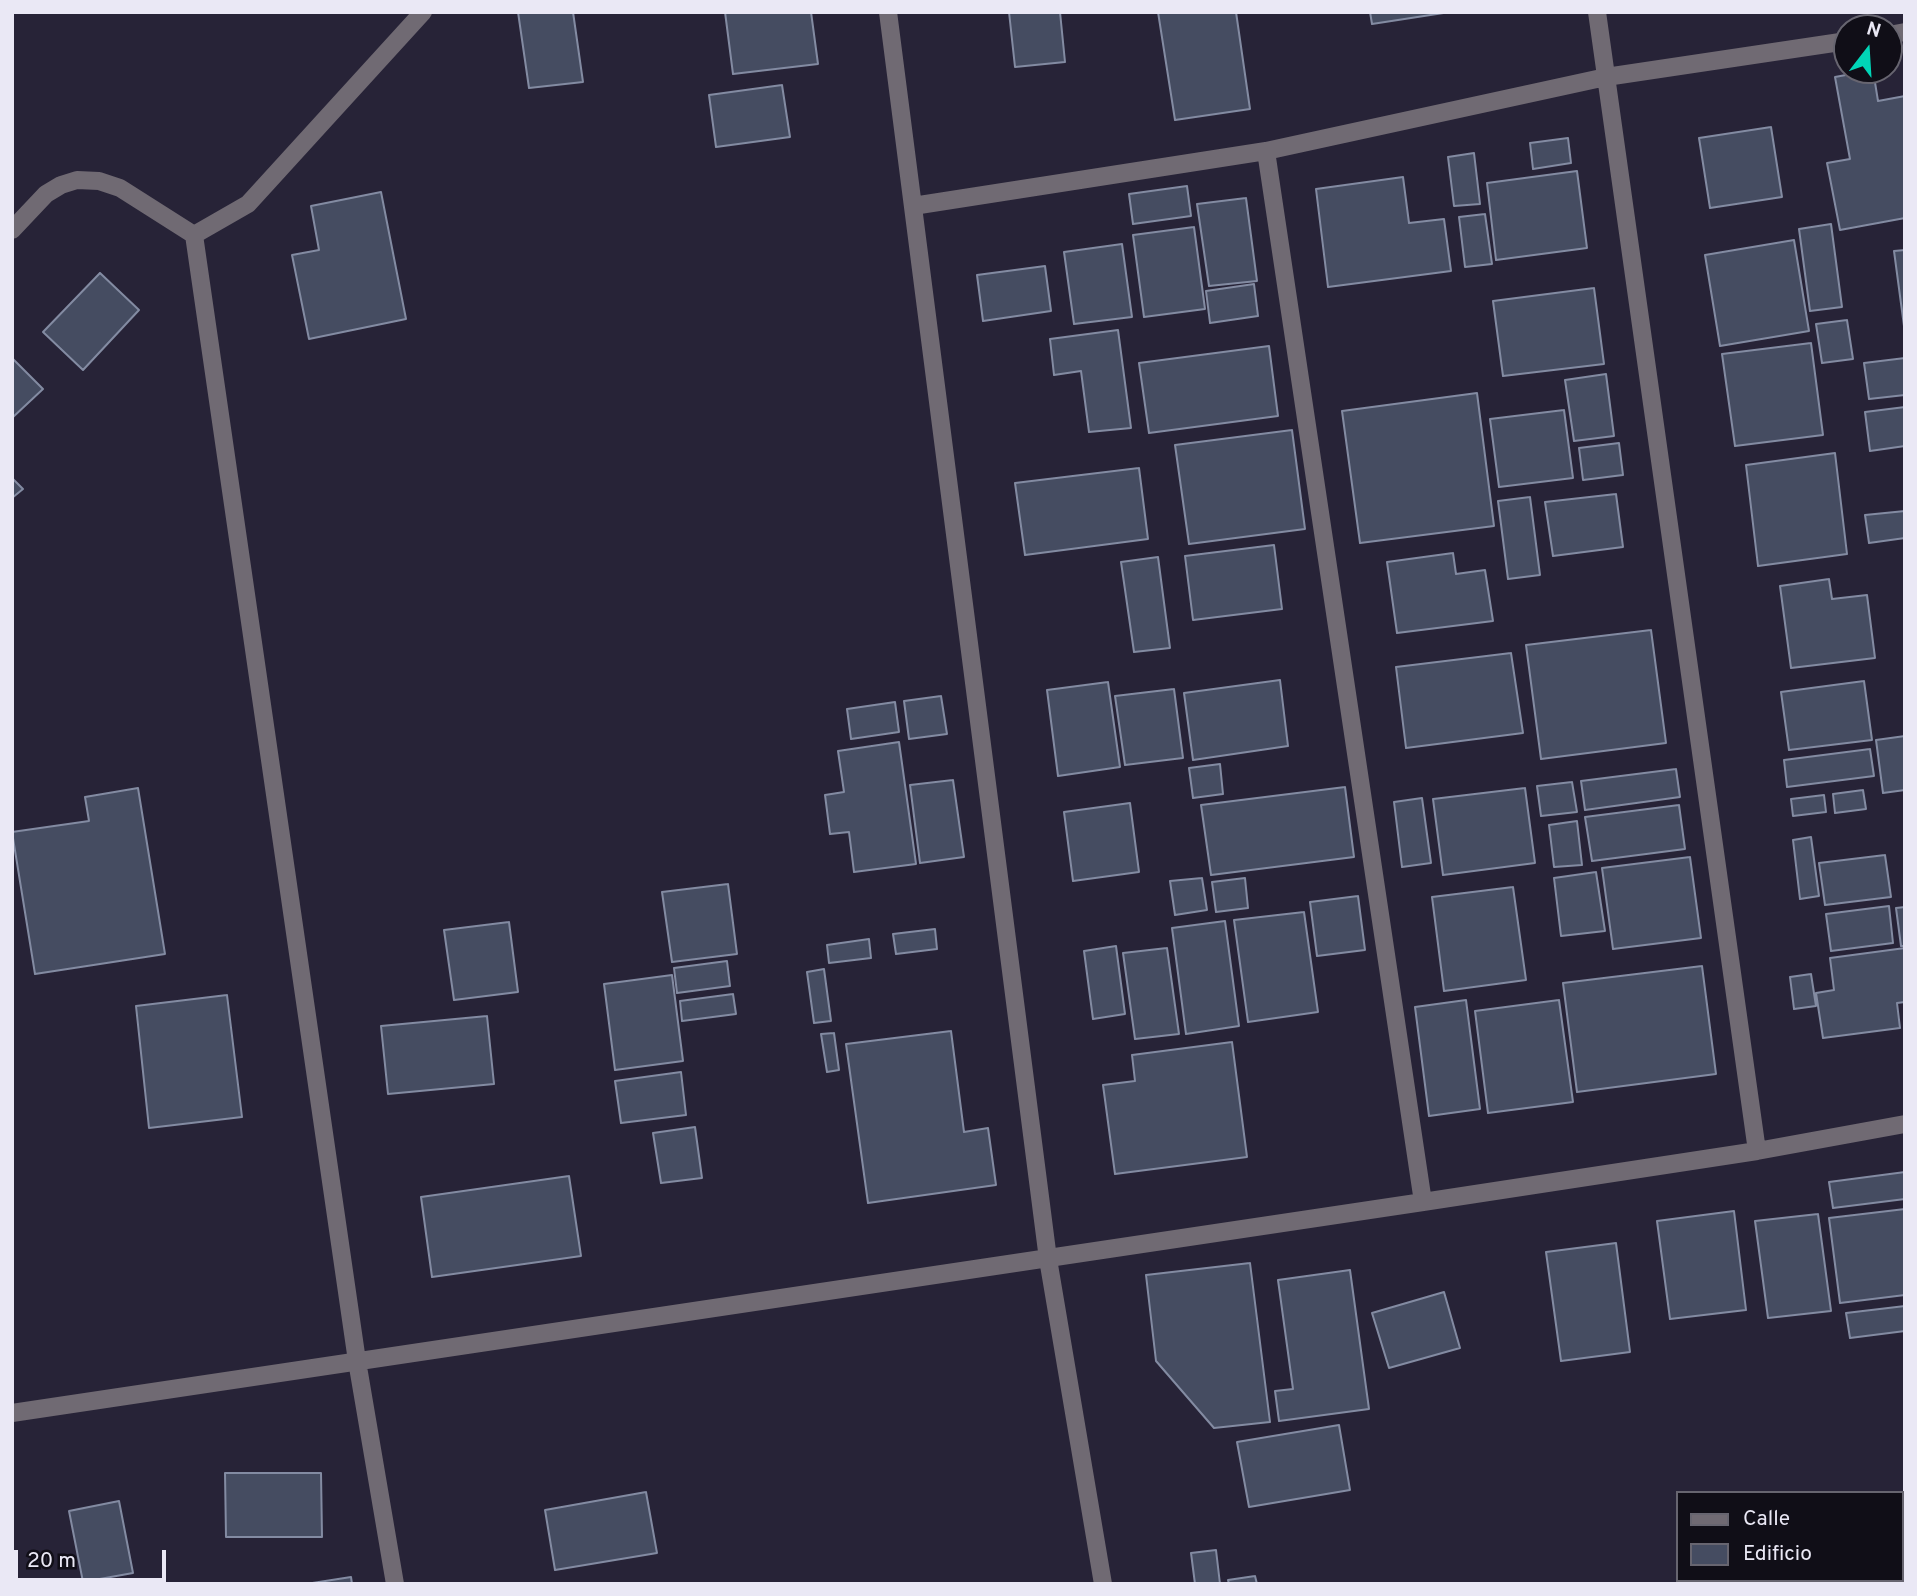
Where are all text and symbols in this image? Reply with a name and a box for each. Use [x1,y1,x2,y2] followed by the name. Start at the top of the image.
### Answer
[1833,14,1903,84] north arrow
[1864,17,1884,44] text: N
[1675,1491,1903,1582] legend
[1743,1506,1790,1533] text: Calle
[18,1536,170,1580] scale bar
[1743,1541,1812,1568] text: Edificio
[27,1548,76,1575] text: 20 m

